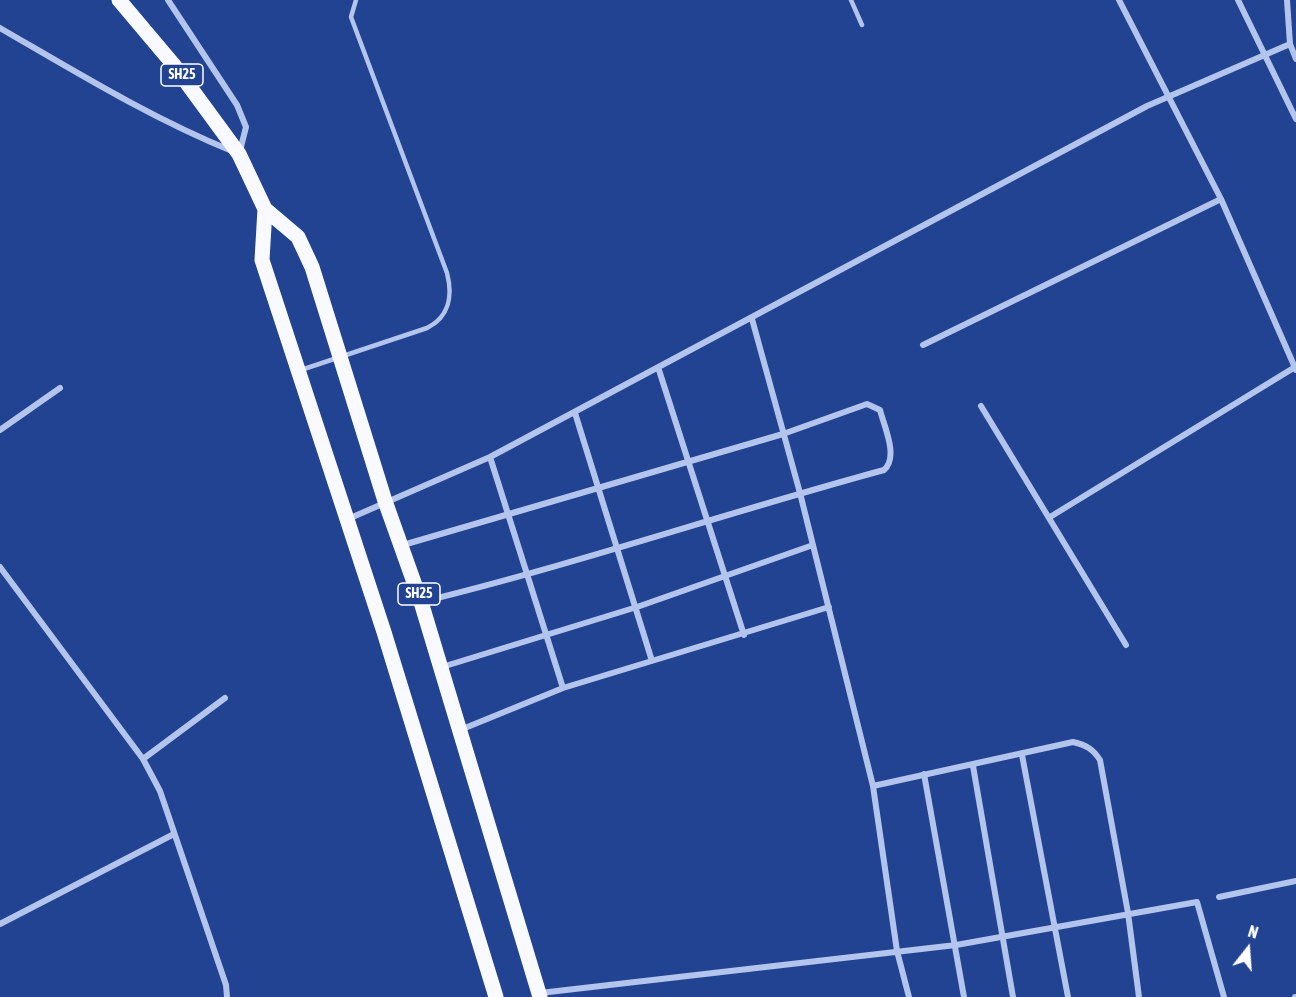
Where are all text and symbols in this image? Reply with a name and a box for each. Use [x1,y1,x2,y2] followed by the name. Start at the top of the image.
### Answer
[161,64,203,86] road number: SH25
[398,583,440,605] road number: SH25
[1218,919,1278,979] north arrow
[1246,922,1260,942] text: N

